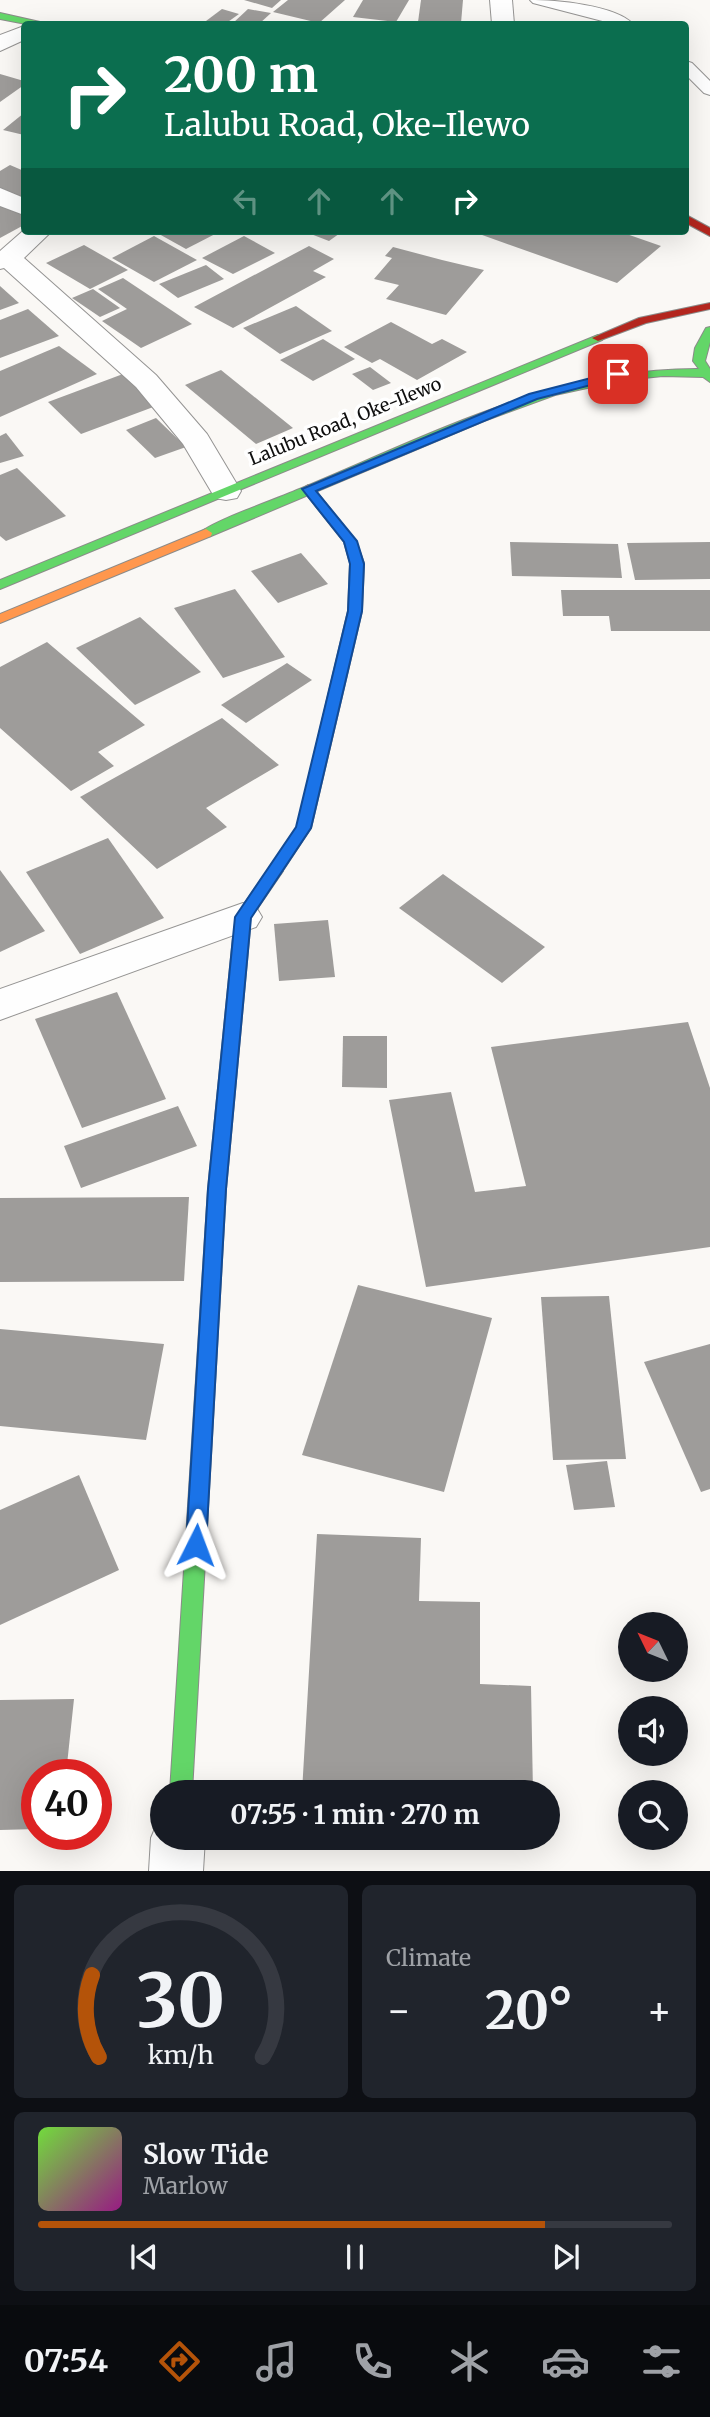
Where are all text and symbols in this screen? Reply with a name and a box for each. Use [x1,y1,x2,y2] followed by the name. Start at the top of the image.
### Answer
[164,44,318,105] text: 200 m
[49,49,140,140] icon: right
[164,105,530,145] text: Lalubu Road, Oke-Ilewo
[227,182,265,220] icon: left
[300,182,338,220] icon: ahead
[373,182,411,220] icon: ahead
[446,182,484,220] icon: right
[588,344,648,404] pin
[599,355,637,393] icon: arrive
[245,372,445,470] street label: Lalubu Road, Oke-Ilewo
[159,1508,233,1582] position arrow
[618,1612,688,1682] north arrow
[618,1612,688,1850] map controls
[618,1696,688,1766] button: sound
[21,1759,112,1850] speed limit sign: 40
[618,1780,688,1850] button: search
[230,1798,480,1831] text: 07:55 · 1 min · 270 m
[386,1943,471,1972] text: Climate
[136,1956,226,2048] text: 30
[485,1978,573,2043] text: 20°
[386,1987,411,2034] text: −
[647,1987,672,2034] text: +
[148,2039,214,2071] text: km/h
[143,2138,269,2171] text: Slow Tide
[143,2171,228,2200] text: Marlow
[125,2238,163,2276] icon: previous
[336,2238,374,2276] icon: pause
[547,2238,585,2276] icon: next
[155,2337,204,2386] icon: directions
[252,2337,301,2386] icon: music
[348,2337,397,2386] icon: phone
[445,2337,494,2386] icon: climate
[541,2337,590,2386] icon: car
[637,2337,686,2386] icon: filters
[24,2341,108,2381] text: 07:54

